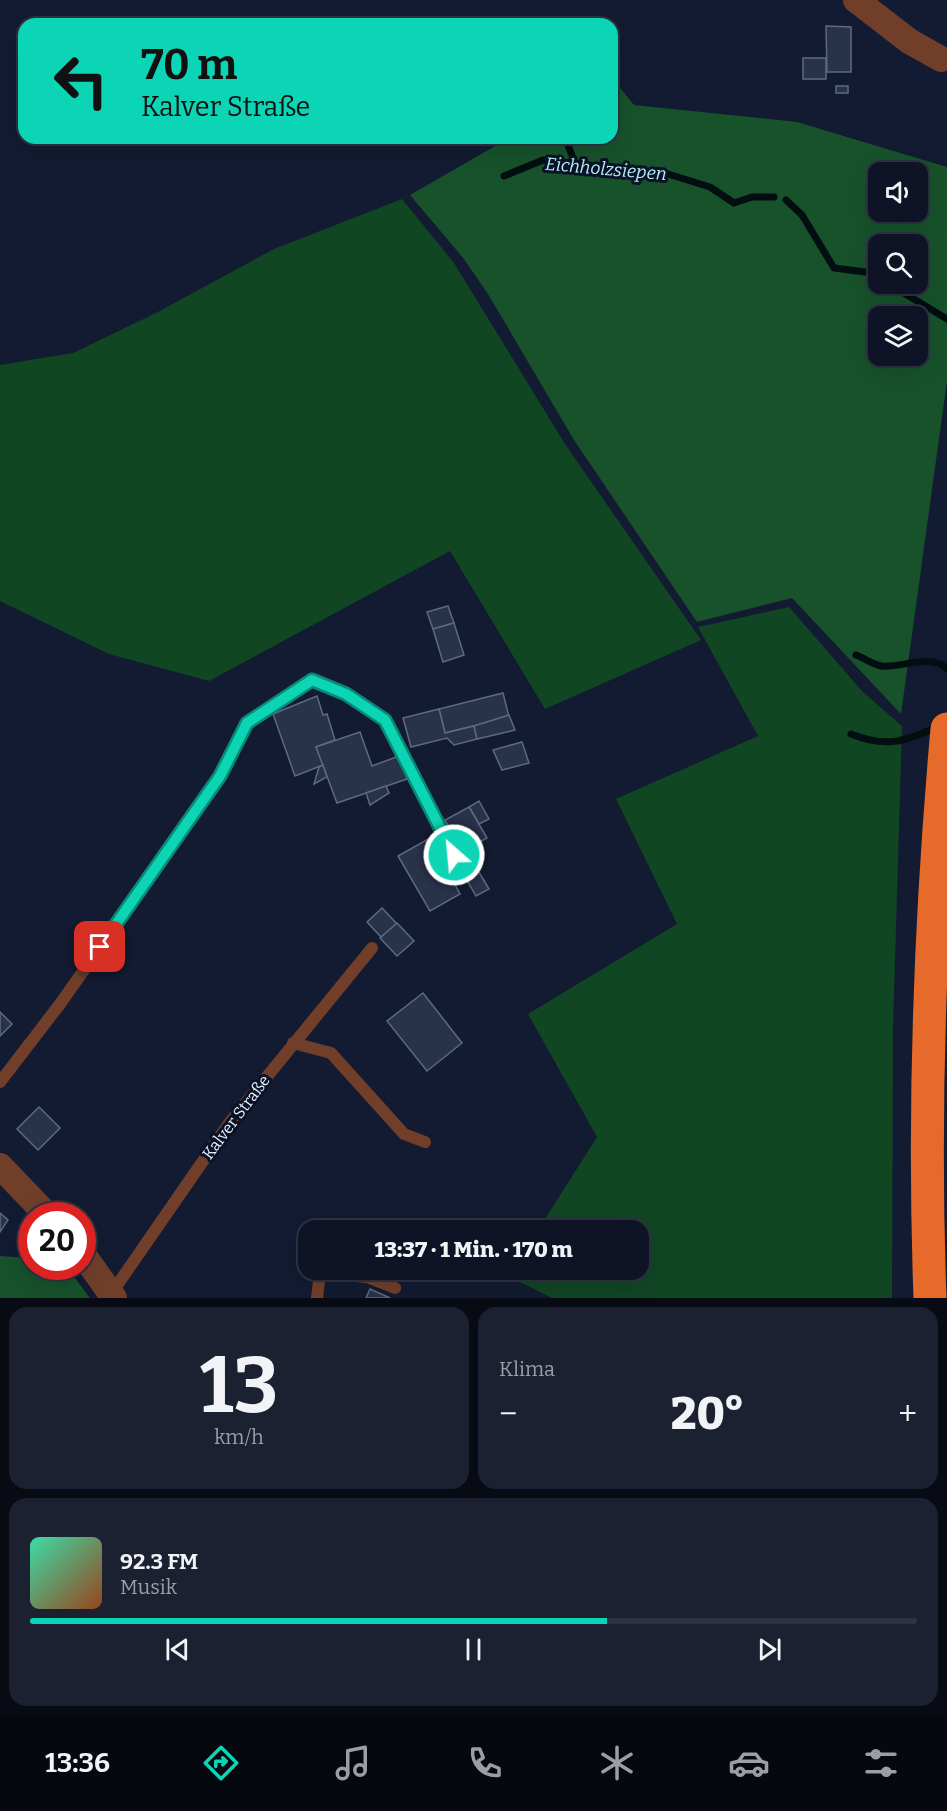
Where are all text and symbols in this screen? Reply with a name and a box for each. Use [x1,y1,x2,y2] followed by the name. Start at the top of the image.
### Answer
[141,40,237,90] text: 70 m
[42,42,120,120] icon: left
[141,91,310,123] text: Kalver Straße
[544,153,668,185] water label: Eichholzsiepen
[868,162,928,366] map controls
[868,162,928,222] button: sound
[868,234,928,294] button: search
[868,306,928,366] button: layers
[422,823,486,887] position arrow
[74,921,125,972] pin
[83,930,116,963] icon: arrive
[198,1071,274,1163] street label: Kalver Straße
[18,1202,96,1280] speed limit sign: 20
[374,1236,573,1263] text: 13:37 · 1 Min. · 170 m
[200,1339,278,1433] text: 13
[499,1357,555,1381] text: Klima
[671,1387,745,1441] text: 20°
[499,1394,517,1434] text: −
[898,1394,917,1434] text: +
[214,1425,264,1449] text: km/h
[120,1548,198,1575] text: 92.3 FM
[120,1575,177,1599] text: Musik
[161,1633,194,1666] icon: previous
[457,1633,490,1666] icon: pause
[753,1633,786,1666] icon: next
[200,1742,242,1784] icon: directions
[332,1742,374,1784] icon: music
[464,1742,506,1784] icon: phone
[596,1742,638,1784] icon: climate
[728,1742,770,1784] icon: car
[860,1742,902,1784] icon: filters
[45,1747,110,1779] text: 13:36

